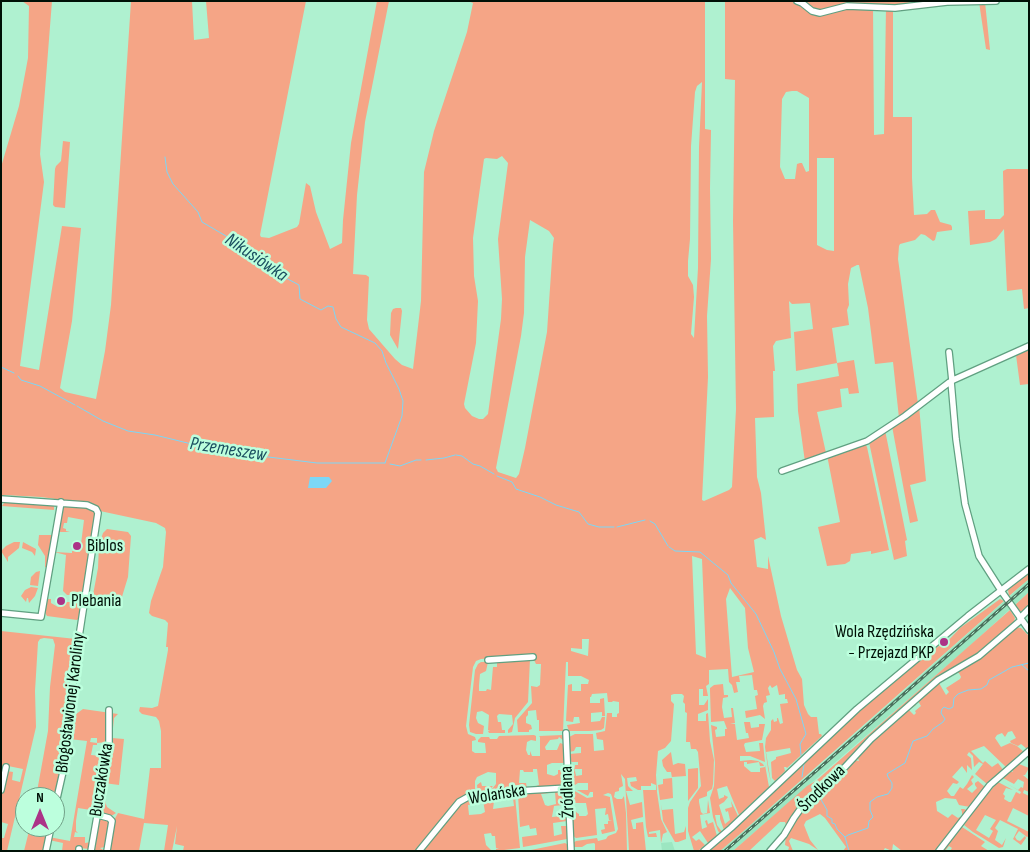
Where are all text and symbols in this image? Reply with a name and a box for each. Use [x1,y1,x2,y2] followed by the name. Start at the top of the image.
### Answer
[220,229,292,287] water label: Nikusiówka
[188,433,268,467] water label: Przemeszew
[87,535,123,557] place label: Biblos
[71,540,83,552] marker: Biblos
[71,590,122,612] place label: Plebania
[55,595,67,607] marker: Plebania
[835,621,934,664] place label: Wola Rzędzińska - Przejazd PKP
[52,632,90,774] street label: Błogosławionej Karoliny
[938,636,950,648] marker: Wola Rzędzińska - Przejazd PKP
[86,742,118,818] street label: Buczakówka
[794,761,850,817] street label: Środkowa
[556,766,580,818] street label: Źródlana
[467,780,527,810] street label: Wolańska
[15,787,65,837] north arrow
[36,789,44,806] text: N

